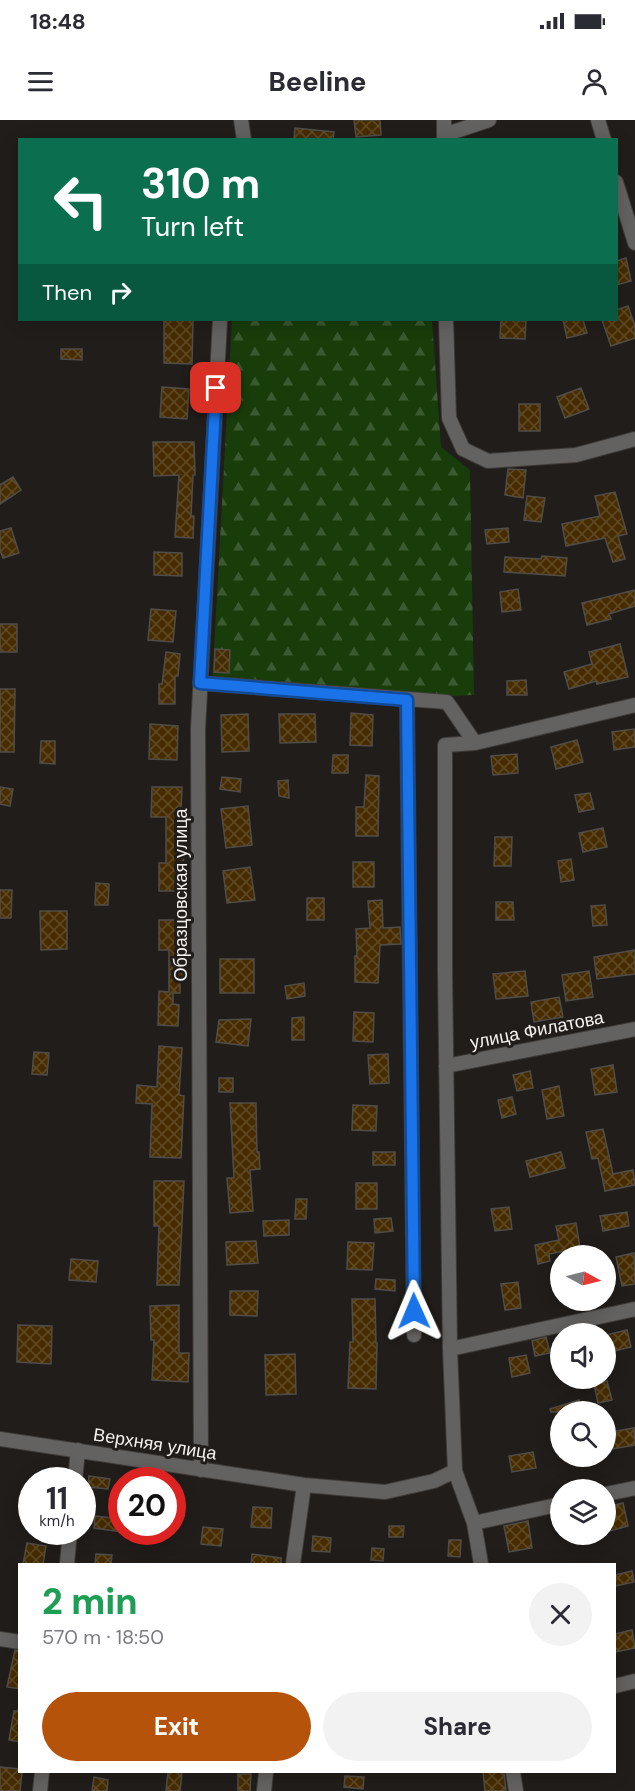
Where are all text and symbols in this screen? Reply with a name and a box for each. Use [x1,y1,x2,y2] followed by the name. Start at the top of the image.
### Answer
[30,7,86,36] text: 18:48
[269,64,366,99] text: Beeline
[24,65,57,98] icon: menu
[578,65,611,98] icon: person
[141,156,260,211] text: 310 m
[42,162,120,240] icon: left
[141,209,244,244] text: Turn left
[104,276,137,309] icon: right
[42,278,92,307] text: Then
[190,362,241,413] pin
[199,371,232,404] icon: arrive
[169,807,193,982] street label: Образцовская улица
[468,1005,607,1055] street label: улица Филатова
[550,1245,616,1311] north arrow
[550,1245,616,1545] map controls
[382,1279,446,1343] position arrow
[550,1323,616,1389] button: sound
[550,1401,616,1467] button: search
[92,1422,219,1466] street label: Верхняя улица
[108,1467,186,1545] speed limit sign: 20
[46,1479,68,1518] text: 11
[550,1479,616,1545] button: layers
[39,1511,75,1531] text: km/h
[42,1578,138,1625] text: 2 min
[529,1583,592,1646] button: close
[42,1624,164,1650] text: 570 m · 18:50
[42,1692,311,1761] button: Exit
[323,1692,592,1761] button: Share

